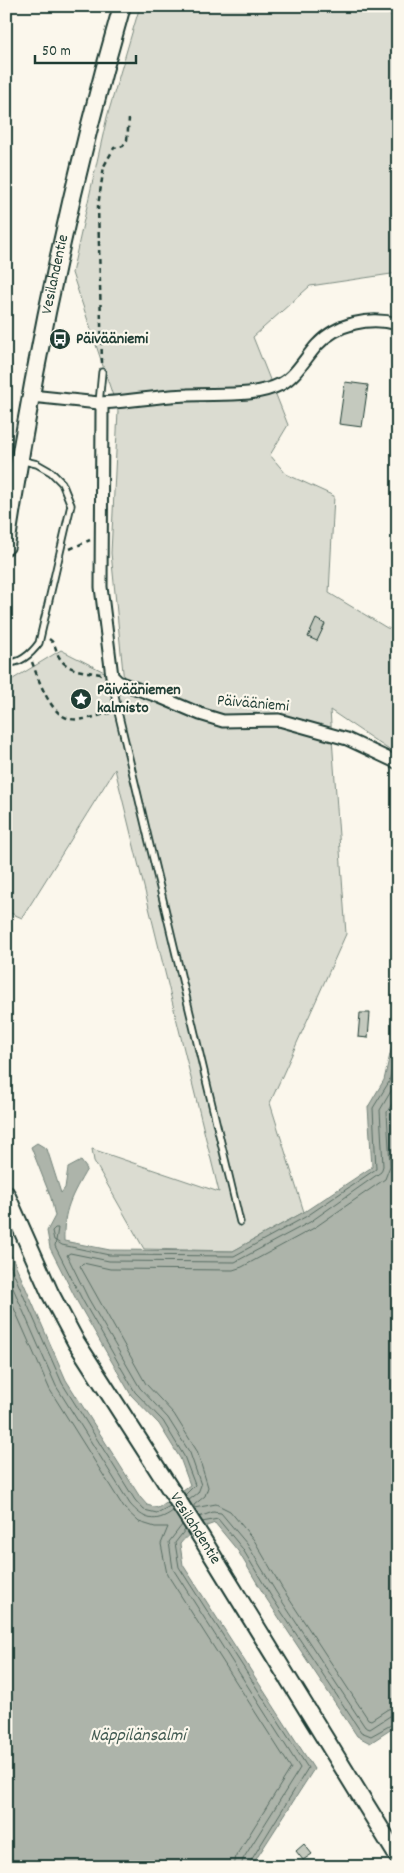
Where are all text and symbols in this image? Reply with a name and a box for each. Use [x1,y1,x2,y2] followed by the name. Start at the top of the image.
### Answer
[35,32,136,64] scale bar
[42,41,71,63] text: 50 m
[35,232,75,316] street label: Vesilahdentie
[48,327,72,351] bus stop icon: Päivääniemi
[76,328,148,351] place label: Päivääniemi
[97,679,181,720] place label: Päivääniemen kalmisto
[69,687,93,711] place icon: Päivääniemen kalmisto
[216,689,290,719] street label: Päivääniemi
[164,1488,227,1569] street label: Vesilahdentie
[90,1724,188,1749] water label: Näppilänsalmi

